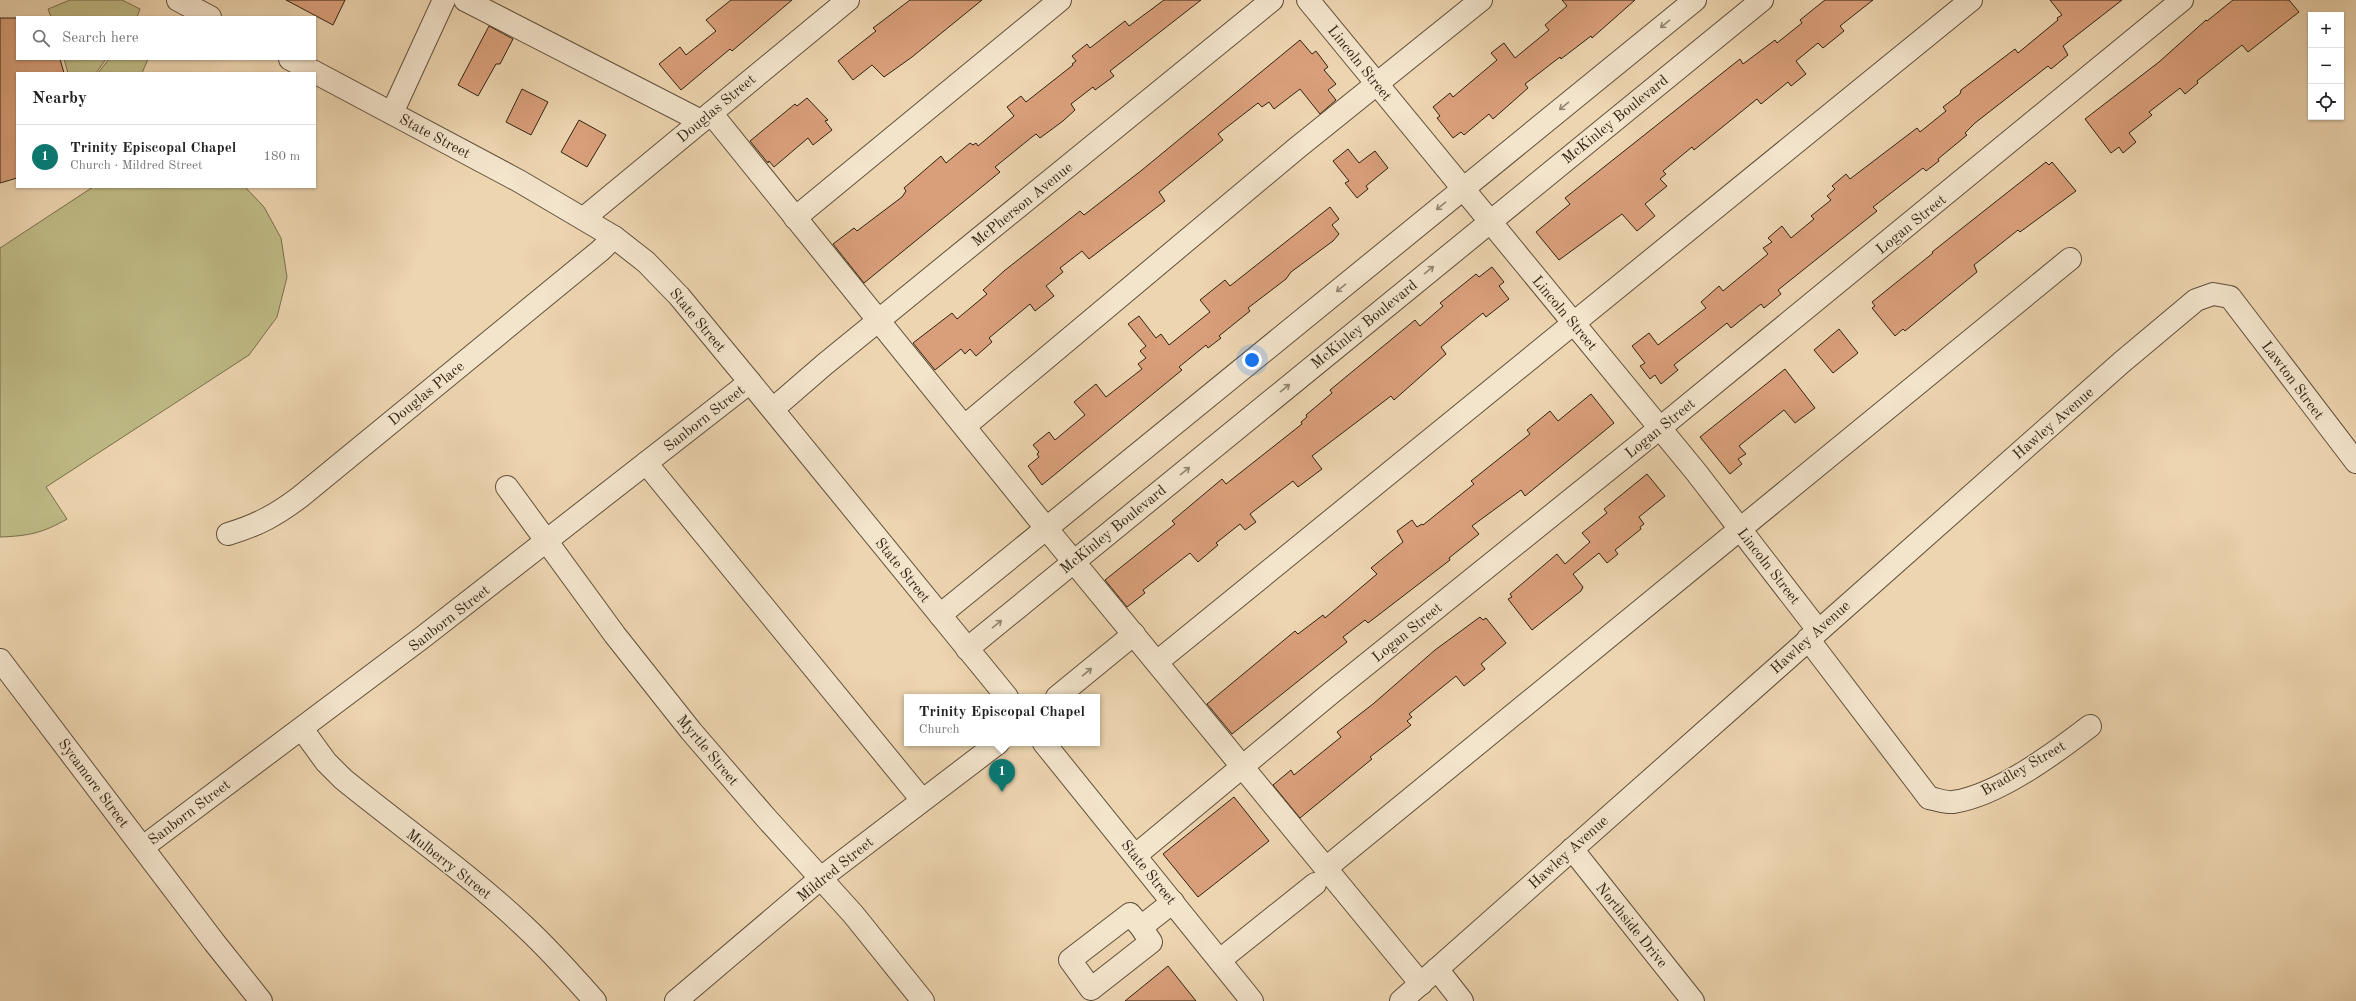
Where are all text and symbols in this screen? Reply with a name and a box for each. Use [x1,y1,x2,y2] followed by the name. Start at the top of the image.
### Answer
[2308,12,2344,120] map controls
[2308,12,2344,48] button: +
[16,16,316,60] search box
[1659,20,1670,29] one-way arrow
[1324,23,1394,105] street label: Lincoln Street
[30,27,52,49] icon: search
[62,31,139,46] text: Search here
[2308,48,2344,84] button: −
[675,72,759,146] street label: Douglas Street
[1560,73,1672,167] street label: McKinley Boulevard
[2308,84,2344,120] button: locate
[32,90,87,107] text: Nearby
[1559,102,1569,111] one-way arrow
[396,112,472,162] street label: State Street
[70,141,236,156] text: Trinity Episcopal Chapel
[41,150,49,163] text: 1
[263,150,300,163] text: 180 m
[70,159,203,172] text: Church · Mildred Street
[970,160,1076,250] street label: McPherson Avenue
[1874,193,1950,258] street label: Logan Street
[1436,202,1447,211] one-way arrow
[1423,266,1434,275] one-way arrow
[1528,274,1599,354] street label: Lincoln Street
[1309,278,1421,372] street label: McKinley Boulevard
[1335,284,1346,293] one-way arrow
[666,286,728,356] street label: State Street
[2258,339,2326,423] street label: Lawton Street
[1242,350,1262,370] your location
[386,359,468,429] street label: Douglas Place
[662,383,748,455] street label: Sanborn Street
[1280,384,1290,393] one-way arrow
[2011,385,2097,463] street label: Hawley Avenue
[1623,397,1699,462] street label: Logan Street
[1179,466,1190,475] one-way arrow
[1058,483,1170,577] street label: McKinley Boulevard
[1734,526,1802,608] street label: Lincoln Street
[871,536,932,606] street label: State Street
[407,583,493,655] street label: Sanborn Street
[1768,599,1854,678] street label: Hawley Avenue
[1370,601,1446,666] street label: Logan Street
[992,620,1003,629] one-way arrow
[1082,668,1093,677] one-way arrow
[904,694,1100,746] popup
[919,705,1085,720] text: Trinity Episcopal Chapel
[673,713,741,789] street label: Myrtle Street
[919,723,960,736] text: Church
[55,737,131,831] street label: Sycamore Street
[1979,739,2068,799] street label: Bradley Street
[989,759,1015,792] pin: 1
[146,778,234,849] street label: Sanborn Street
[1526,814,1612,893] street label: Hawley Avenue
[403,827,493,903] street label: Mulberry Street
[795,835,877,905] street label: Mildred Street
[1117,838,1178,908] street label: State Street
[1592,881,1669,971] street label: Northside Drive

